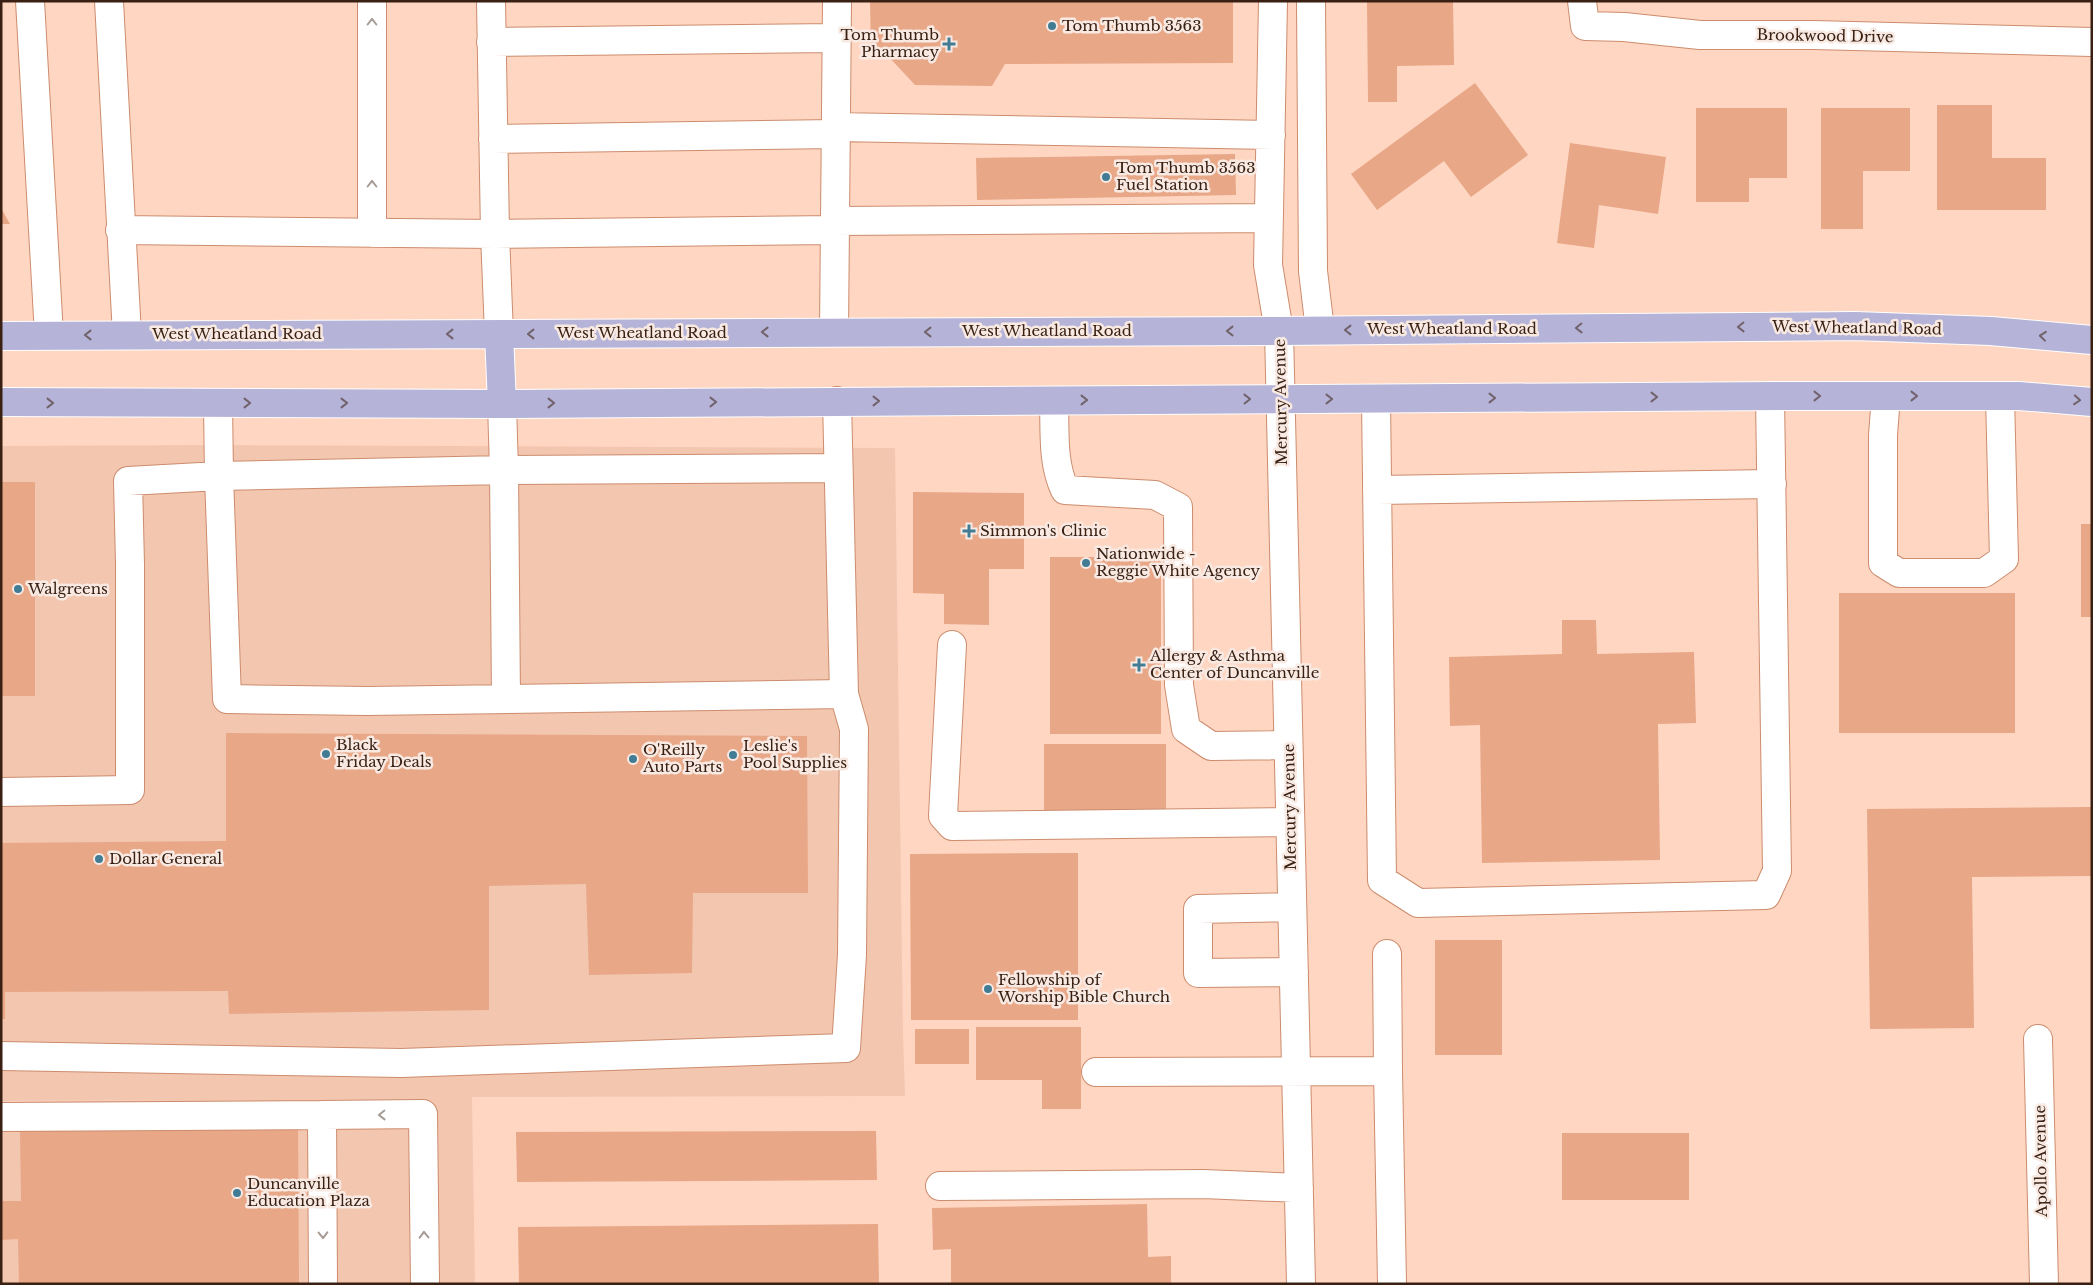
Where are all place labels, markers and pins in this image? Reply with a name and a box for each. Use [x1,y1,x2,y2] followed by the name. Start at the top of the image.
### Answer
[1062,16,1201,35] place label: Tom Thumb 3563
[1046,20,1058,32] marker: Tom Thumb 3563
[841,25,939,61] place label: Tom Thumb Pharmacy
[943,38,955,50] marker: Tom Thumb Pharmacy
[1116,158,1255,194] place label: Tom Thumb 3563 Fuel Station
[1100,171,1112,183] marker: Tom Thumb 3563 Fuel Station
[980,521,1106,540] place label: Simmon's Clinic
[962,524,976,538] marker: Simmon's Clinic
[1096,544,1260,580] place label: Nationwide - Reggie White Agency
[1080,557,1092,569] marker: Nationwide - Reggie White Agency
[27,579,108,598] place label: Walgreens
[12,583,24,595] marker: Walgreens
[1149,646,1319,682] place label: Allergy & Asthma Center of Duncanville
[1132,658,1146,672] marker: Allergy & Asthma Center of Duncanville
[336,735,432,771] place label: Black Friday Deals
[743,736,847,772] place label: Leslie's Pool Supplies
[642,740,722,776] place label: O'Reilly Auto Parts
[320,748,332,760] marker: Black Friday Deals
[727,749,739,761] marker: Leslie's Pool Supplies
[627,753,639,765] marker: O'Reilly Auto Parts
[109,849,222,868] place label: Dollar General
[93,853,105,865] marker: Dollar General
[997,970,1170,1006] place label: Fellowship of Worship Bible Church
[982,983,994,995] marker: Fellowship of Worship Bible Church
[247,1174,370,1210] place label: Duncanville Education Plaza
[231,1187,243,1199] marker: Duncanville Education Plaza

